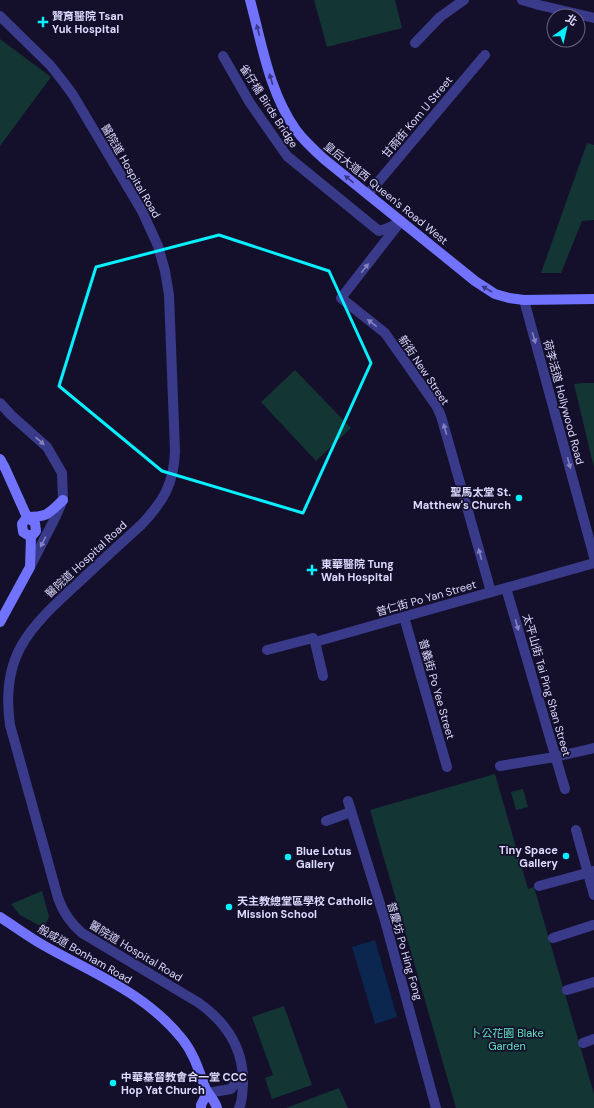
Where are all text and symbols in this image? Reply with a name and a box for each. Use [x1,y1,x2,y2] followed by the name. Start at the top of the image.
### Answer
[546,8,586,48] north arrow
[52,9,124,36] place label: 贊育醫院 Tsan Yuk Hospital
[563,11,580,29] text: 北
[37,16,49,28] marker: 贊育醫院 Tsan Yuk Hospital
[255,24,261,36] one-way arrow
[237,62,301,150] street label: 雀仔橋 Birds Bridge
[268,73,274,85] one-way arrow
[379,73,455,161] street label: 甘雨街 Kom U Street
[98,121,164,221] street label: 醫院道 Hospital Road
[321,139,451,247] street label: 皇后大道西 Queen's Road West
[344,175,355,184] one-way arrow
[361,262,369,273] one-way arrow
[481,285,493,292] one-way arrow
[367,319,378,328] one-way arrow
[396,332,452,408] street label: 新街 New Street
[531,332,537,344] one-way arrow
[541,338,587,466] street label: 荷李活道 Hollywood Road
[442,423,448,435] one-way arrow
[35,436,46,445] one-way arrow
[566,457,572,470] one-way arrow
[413,485,511,512] place label: 聖馬太堂 St. Matthew's Church
[514,493,524,503] marker: 聖馬太堂 St. Matthew's Church
[42,518,130,600] street label: 醫院道 Hospital Road
[40,536,46,548] one-way arrow
[477,548,483,560] one-way arrow
[321,557,394,584] place label: 東華醫院 Tung Wah Hospital
[306,564,318,576] marker: 東華醫院 Tung Wah Hospital
[374,577,478,619] street label: 普仁街 Po Yan Street
[520,612,574,758] street label: 太平山街 Tai Ping Shan Street
[514,619,520,631] one-way arrow
[416,637,458,741] street label: 普義街 Po Yee Street
[499,843,558,870] place label: Tiny Space Gallery
[296,844,352,871] place label: Blue Lotus Gallery
[561,851,571,861] marker: Tiny Space Gallery
[283,852,293,862] marker: Blue Lotus Gallery
[237,894,373,921] place label: 天主教總堂區學校 Catholic Mission School
[384,900,426,1002] street label: 普慶坊 Po Hing Fong
[224,902,234,912] marker: 天主教總堂區學校 Catholic Mission School
[87,918,185,984] street label: 醫院道 Hospital Road
[36,921,135,987] street label: 般咸道 Bonham Road
[470,1026,544,1053] park label: 卜公花園 Blake Garden
[121,1070,247,1097] place label: 中華基督教會合一堂 CCC Hop Yat Church
[108,1078,118,1088] marker: 中華基督教會合一堂 CCC Hop Yat Church

